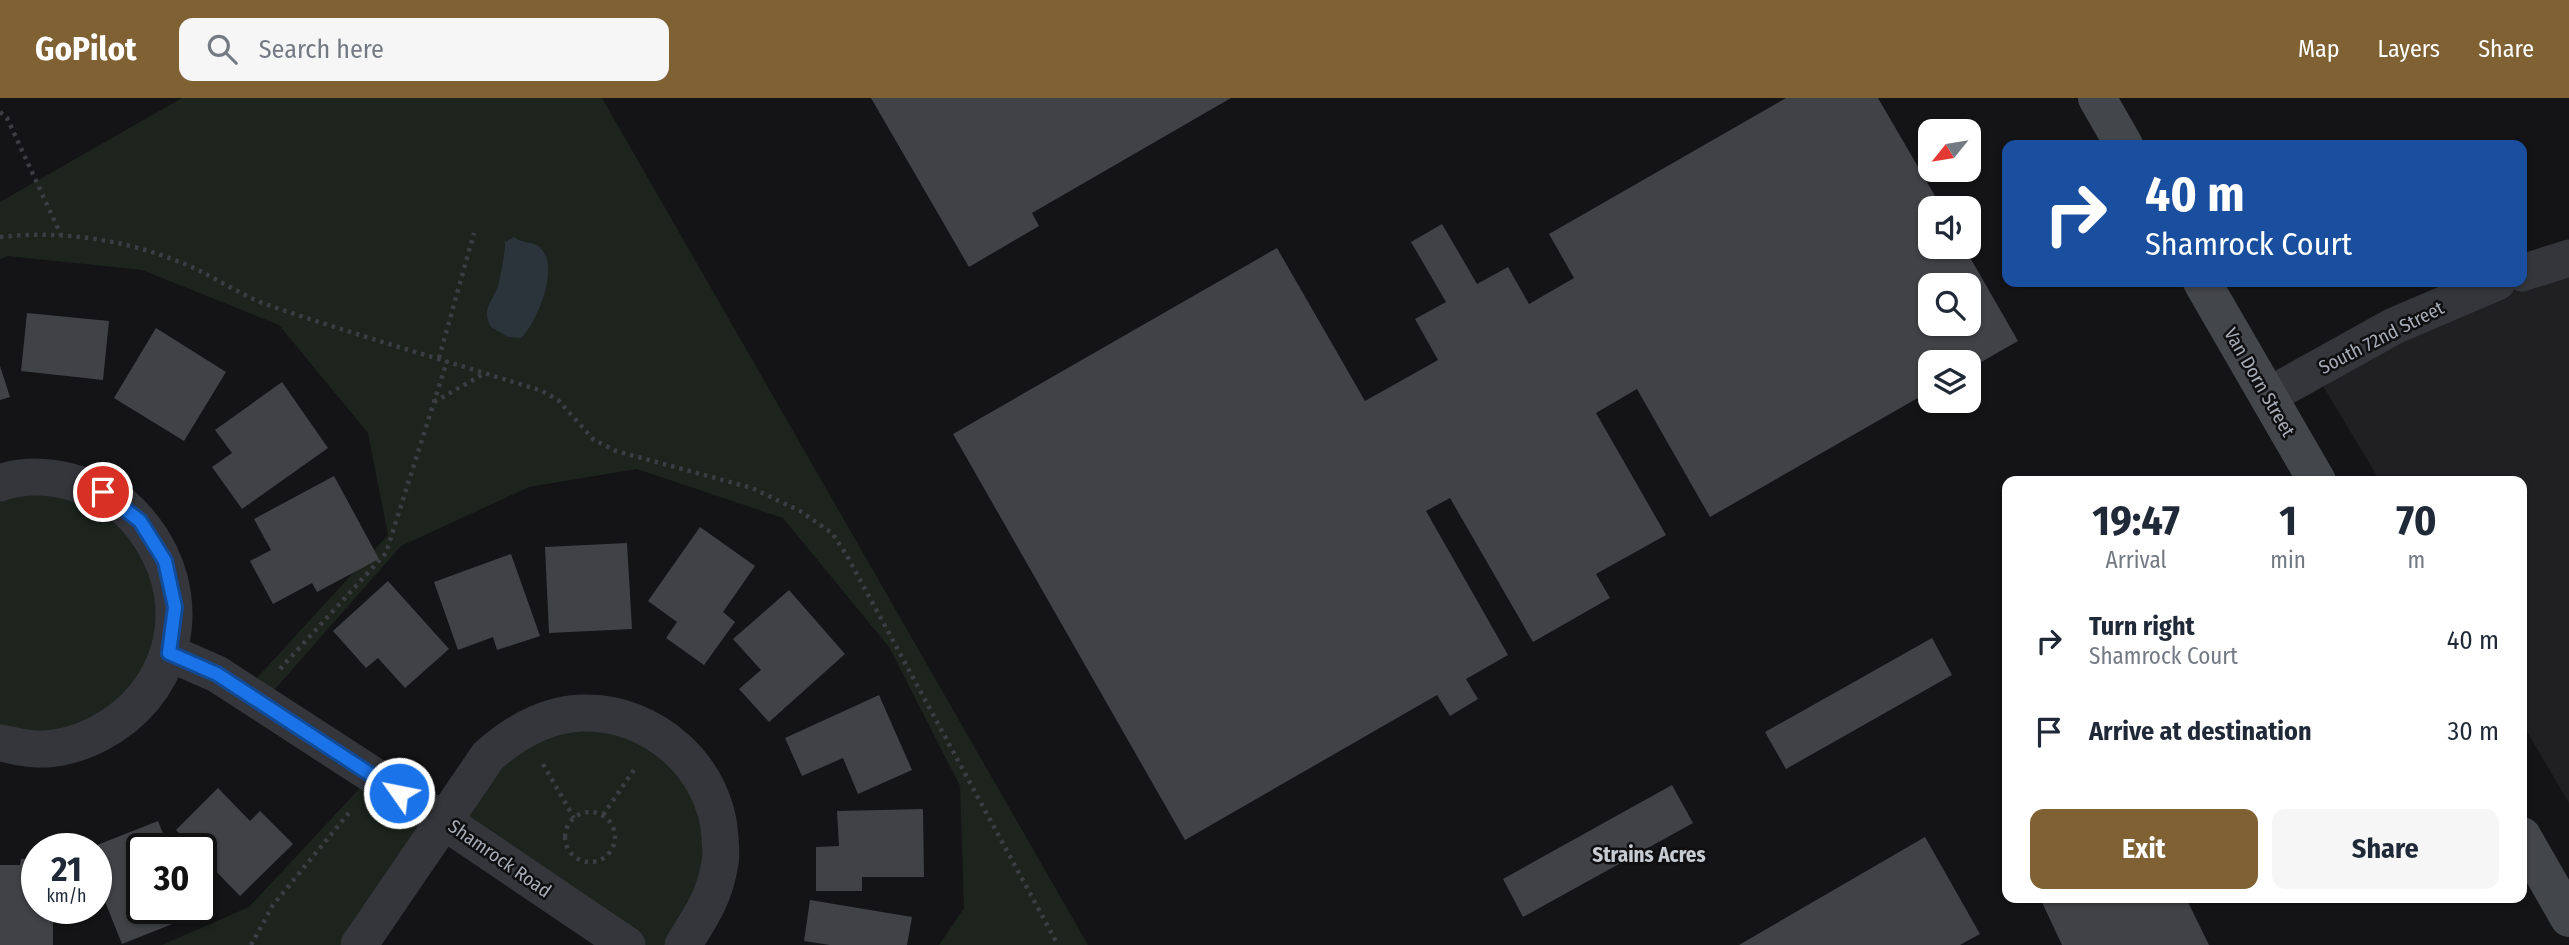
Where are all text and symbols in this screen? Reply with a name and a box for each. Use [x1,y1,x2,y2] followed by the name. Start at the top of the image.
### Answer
[179,18,669,81] search box
[35,29,137,69] text: GoPilot
[203,30,241,68] icon: search
[259,34,384,65] text: Search here
[2298,35,2340,63] text: Map
[2378,35,2440,63] text: Layers
[2478,35,2534,63] text: Share
[1918,119,1981,182] north arrow
[1918,119,1981,413] map controls
[2145,165,2245,224] text: 40 m
[2030,168,2121,259] icon: right
[1918,196,1981,259] button: sound
[2145,225,2352,263] text: Shamrock Court
[1918,273,1981,336] button: search
[2315,296,2448,379] street label: South 72nd Street
[2219,324,2300,441] street label: Van Dorn Street
[1918,350,1981,413] button: layers
[73,462,133,522] pin
[84,473,122,511] icon: arrive
[2092,496,2180,546] text: 19:47
[2279,496,2297,546] text: 1
[2396,496,2437,546] text: 70
[2106,546,2167,574] text: Arrival
[2270,546,2306,574] text: min
[2408,546,2425,574] text: m
[2089,611,2195,642] text: Turn right
[2030,622,2068,660] icon: right
[2447,625,2499,656] text: 40 m
[2089,642,2238,670] text: Shamrock Court
[2030,713,2068,751] icon: arrive
[2089,716,2312,747] text: Arrive at destination
[2448,716,2499,747] text: 30 m
[362,756,436,830] position arrow
[2030,809,2258,889] button: Exit
[2272,809,2499,889] button: Share
[444,814,556,902] street label: Shamrock Road
[126,833,217,924] speed limit sign: 30
[1592,842,1706,868] district label: Strains Acres
[51,848,82,890] text: 21
[46,885,87,907] text: km/h

